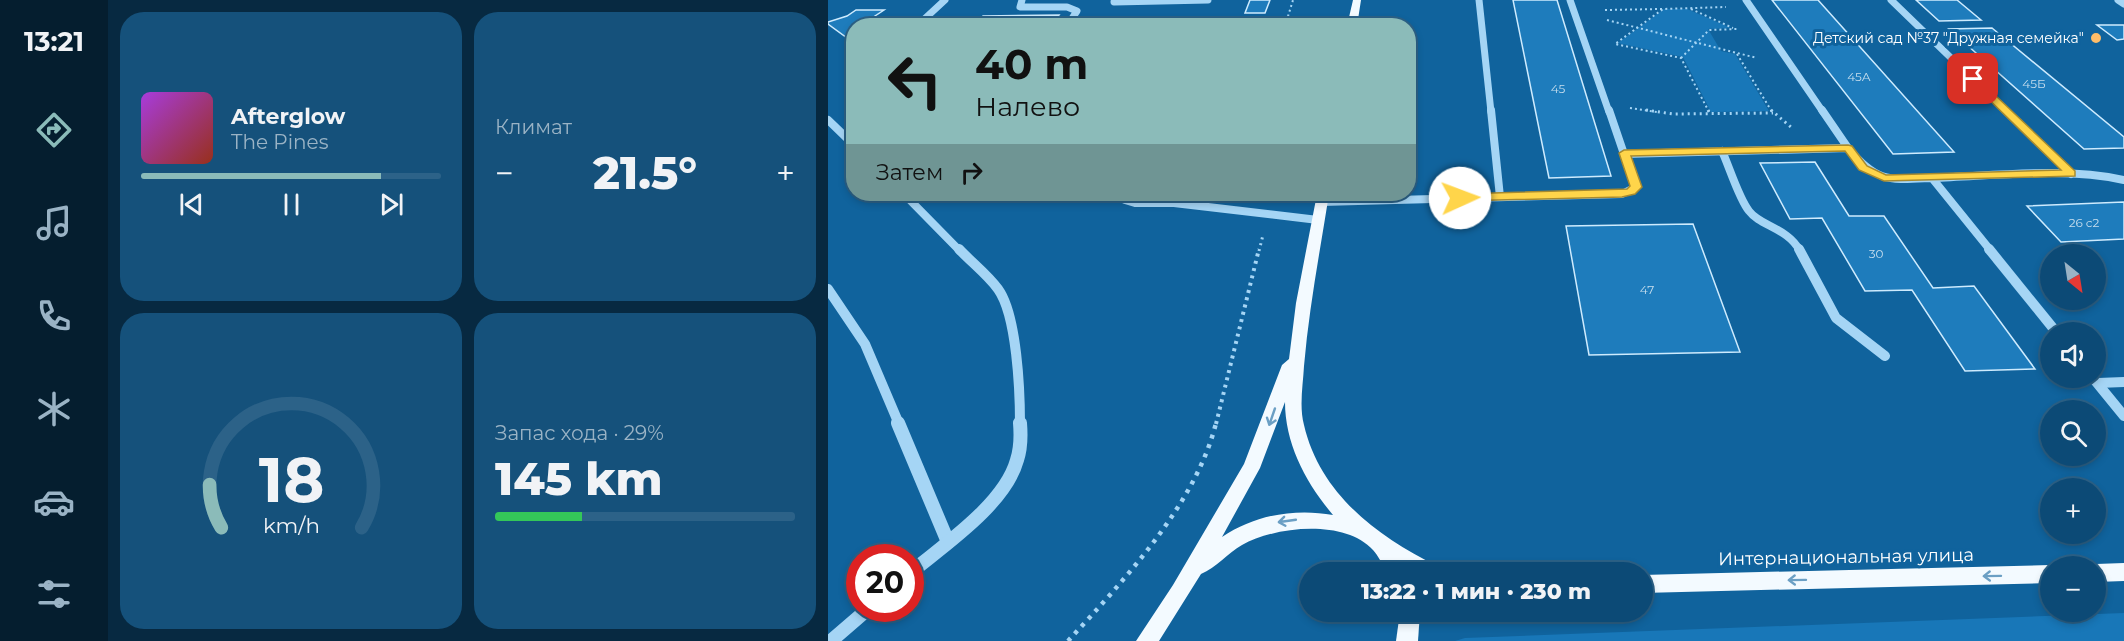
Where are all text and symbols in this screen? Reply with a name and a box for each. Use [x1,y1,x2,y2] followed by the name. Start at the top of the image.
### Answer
[24,25,84,58] text: 13:21
[1813,29,2084,47] place label: Детский сад №37 "Дружная семейка"
[2089,31,2103,45] marker: Детский сад №37 "Дружная семейка"
[975,38,1088,90] text: 40 m
[876,42,954,120] icon: left
[1947,53,1998,104] pin
[1956,62,1989,95] icon: arrive
[1847,69,1871,84] house number: 45А
[2022,76,2046,91] house number: 45Б
[1551,81,1566,96] house number: 45
[975,90,1080,123] text: Налево
[231,103,345,130] text: Afterglow
[33,109,75,151] icon: directions
[495,115,572,139] text: Климат
[231,130,328,154] text: The Pines
[593,145,697,200] text: 21.5°
[495,153,514,193] text: −
[776,153,795,193] text: +
[955,156,988,189] icon: right
[876,159,943,186] text: Затем
[1428,166,1492,230] position arrow
[175,188,208,221] icon: previous
[275,188,308,221] icon: pause
[375,188,408,221] icon: next
[33,202,75,244] icon: music
[2069,215,2100,230] house number: 26 с2
[2040,244,2106,310] north arrow
[2040,244,2106,622] map controls
[1869,246,1883,261] house number: 30
[1640,282,1654,297] house number: 47
[33,295,75,337] icon: phone
[2040,322,2106,388] button: sound
[33,388,75,430] icon: climate
[2040,400,2106,466] button: search
[1266,407,1277,426] one-way arrow
[495,421,664,445] text: Запас хода · 29%
[258,442,324,518] text: 18
[495,451,663,506] text: 145 km
[2040,478,2106,544] button: +
[33,481,75,523] icon: car
[262,512,320,538] text: km/h
[1278,516,1298,527] one-way arrow
[846,544,924,622] speed limit sign: 20
[1718,544,1974,570] street label: Интернациональная улица
[2040,556,2106,622] button: −
[1983,570,2003,581] one-way arrow
[33,573,75,615] icon: filters
[1788,575,1808,586] one-way arrow
[1361,578,1591,605] text: 13:22 · 1 мин · 230 m

